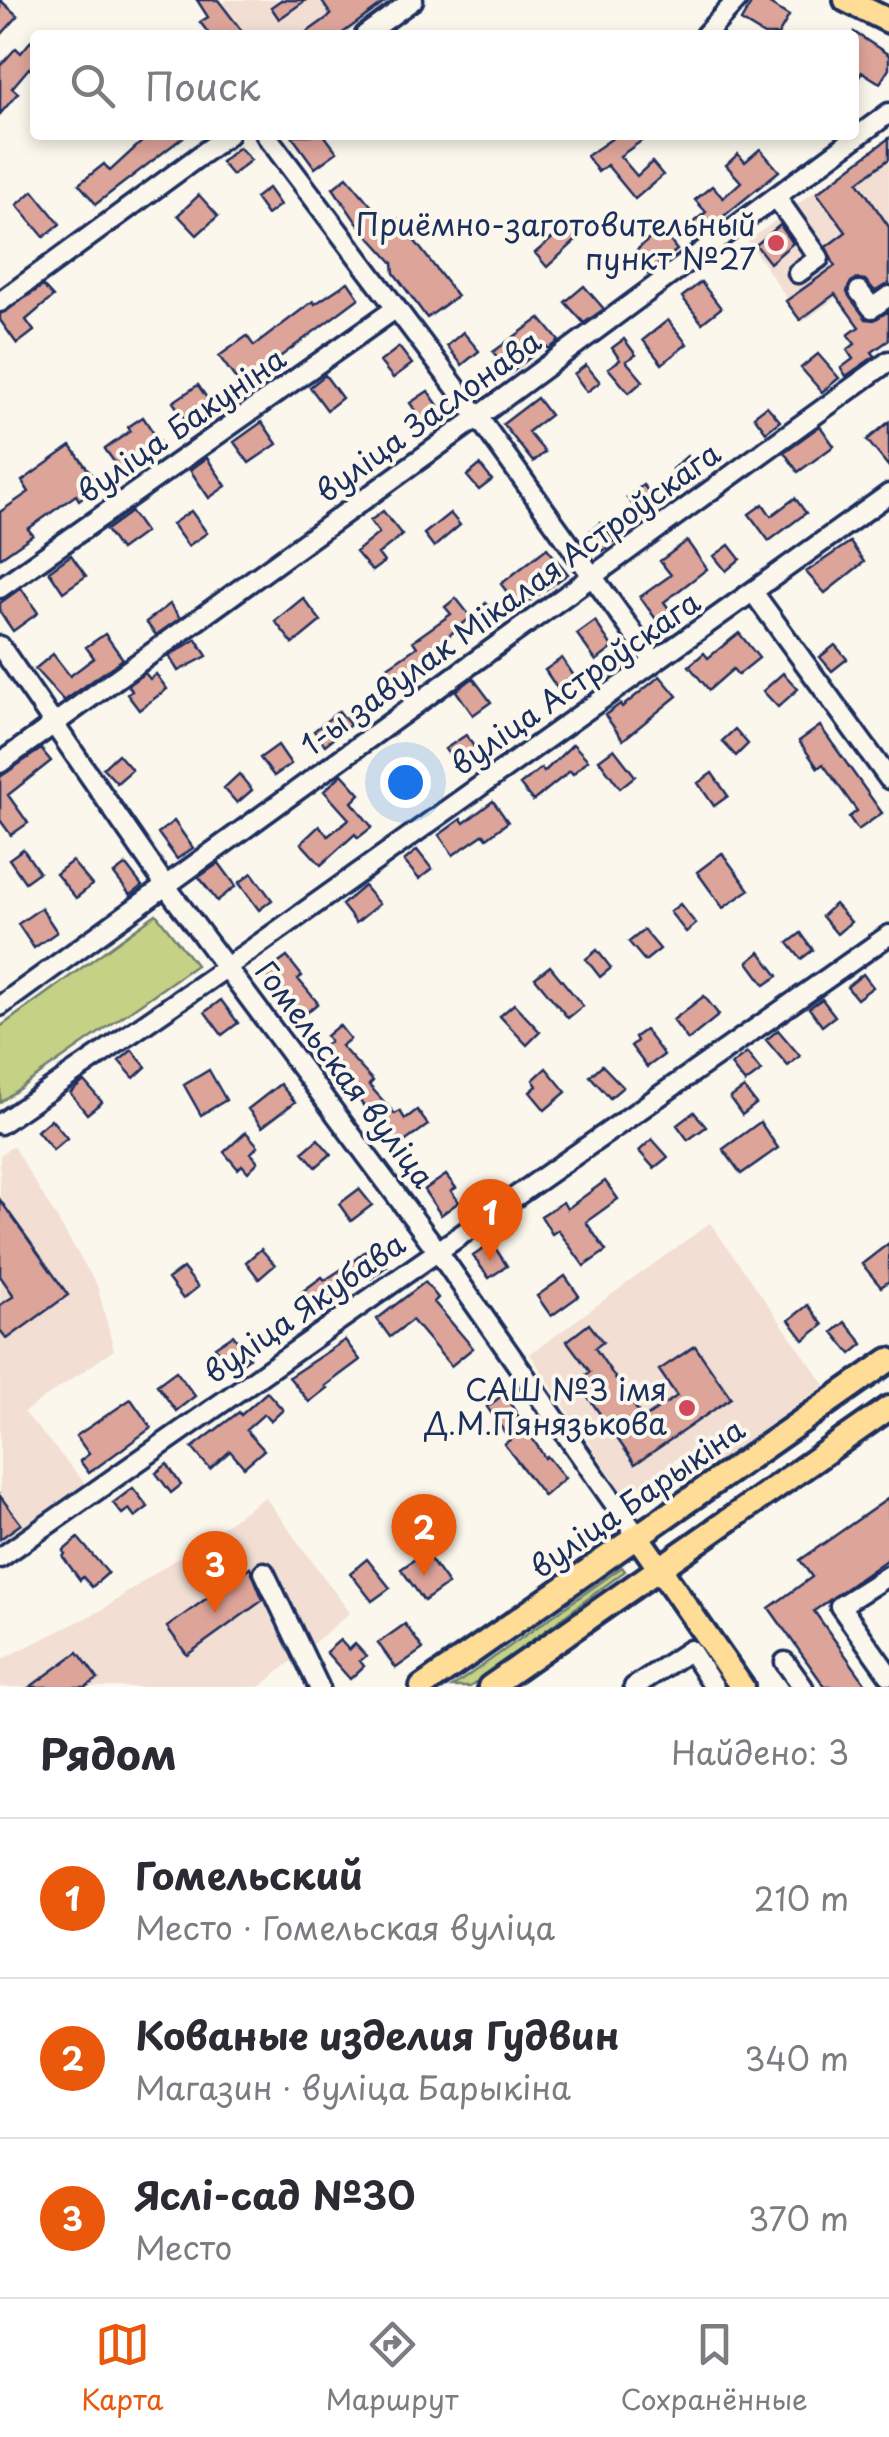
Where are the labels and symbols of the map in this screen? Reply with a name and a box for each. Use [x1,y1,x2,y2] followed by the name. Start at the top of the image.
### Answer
[355,201,756,280] place label: Приёмно-заготовительный пункт №27
[765,232,787,254] marker: Приёмно-заготовительный пункт №27
[306,318,550,512] street label: вуліца Заслонава
[67,335,294,513] street label: вуліца Бакуніна
[290,430,729,766] street label: 1-ы завулак Мікалая Астроўскага
[441,579,709,785] street label: вуліца Астроўскага
[380,757,431,808] your location
[245,950,447,1197] street label: Гомельская вуліца
[458,1178,522,1261] pin: 1
[194,1221,414,1393] street label: вуліца Якубава
[424,1366,667,1445] place label: САШ №3 імя Д.М.Пянязькова
[676,1397,698,1419] marker: САШ №3 імя Д.М.Пянязькова
[520,1406,753,1588] street label: вуліца Барыкіна
[392,1494,456,1576] pin: 2
[182,1530,248,1613] pin: 3

